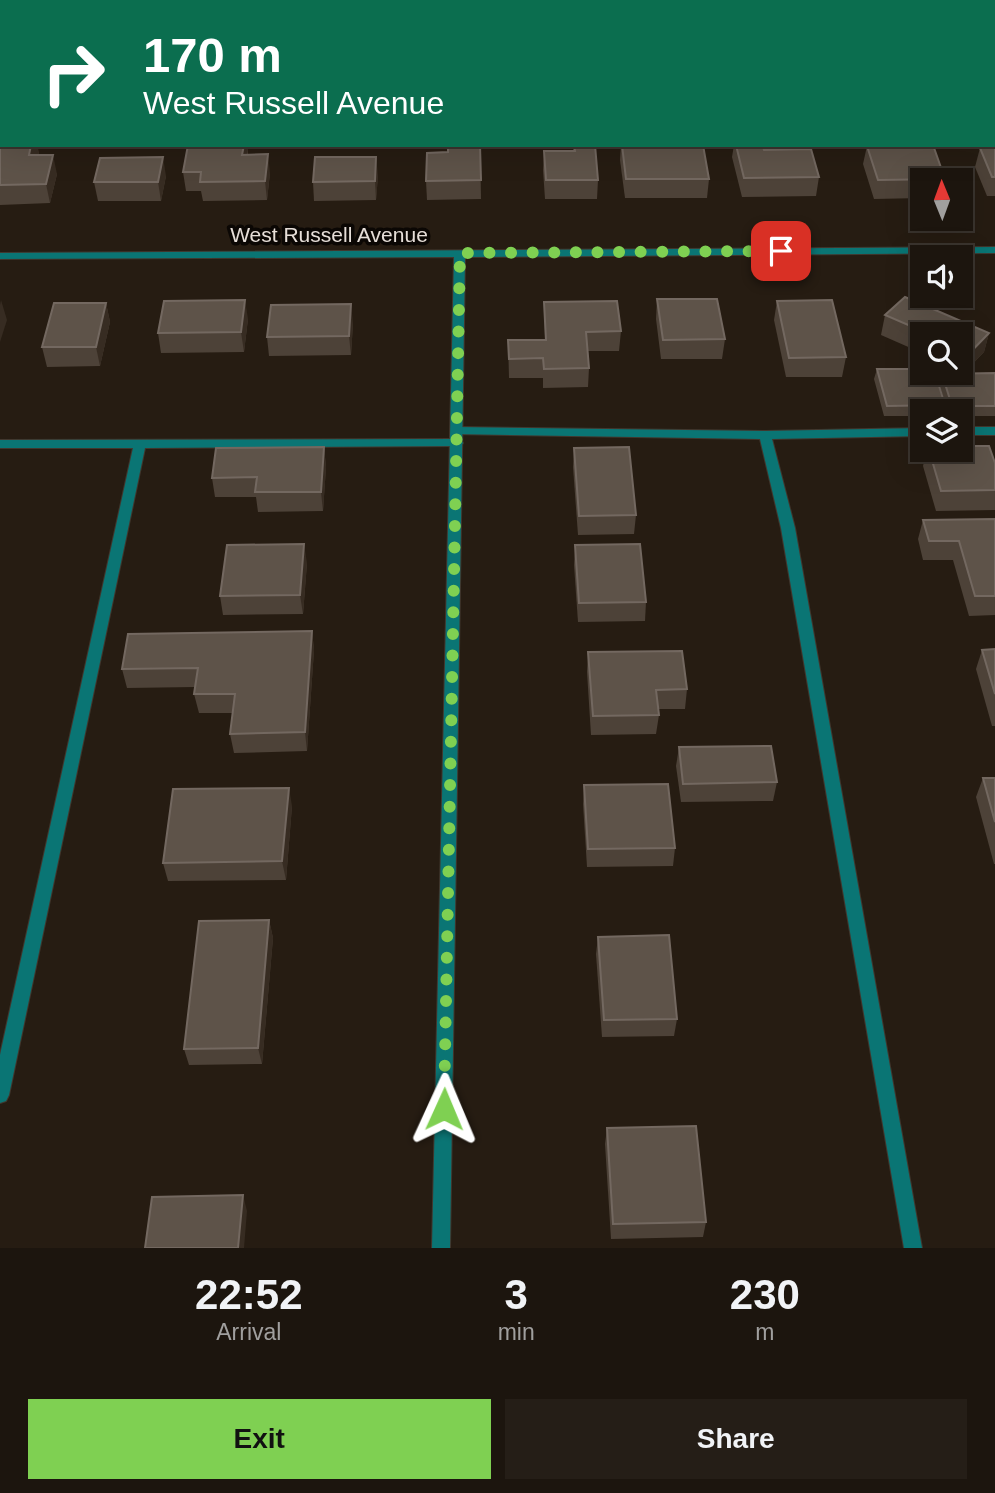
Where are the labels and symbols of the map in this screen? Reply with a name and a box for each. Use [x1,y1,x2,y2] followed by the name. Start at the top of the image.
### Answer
[910,168,973,231] north arrow
[751,221,811,281] pin
[230,223,428,246] street label: West Russell Avenue
[407,1072,481,1146] position arrow

